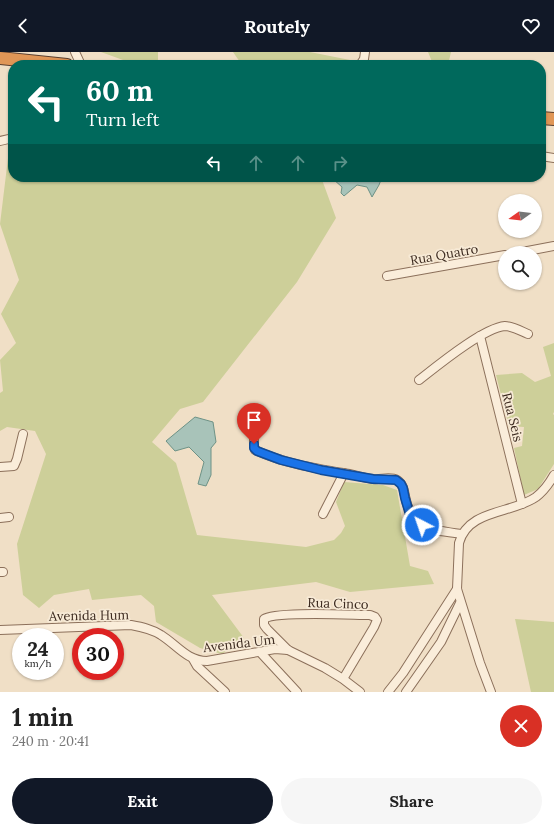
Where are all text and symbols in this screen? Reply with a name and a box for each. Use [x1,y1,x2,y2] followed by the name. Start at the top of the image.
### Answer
[12,15,34,37] icon: back
[244,15,310,38] text: Routely
[520,15,542,37] icon: heart
[86,73,153,109] text: 60 m
[20,76,72,128] icon: left
[86,108,159,131] text: Turn left
[203,152,225,174] icon: left
[245,152,267,174] icon: ahead
[287,152,309,174] icon: ahead
[329,152,351,174] icon: right
[498,194,542,238] north arrow
[498,194,542,290] map controls
[409,240,480,269] street label: Rua Quatro
[498,246,542,290] button: search
[498,391,527,444] street label: Rua Seis
[237,403,271,444] pin
[243,409,265,431] icon: arrive
[401,504,443,546] position arrow
[307,594,369,613] street label: Rua Cinco
[48,606,130,625] street label: Avenida Hum
[72,628,124,680] speed limit sign: 30
[201,631,276,656] street label: Avenida Um
[27,636,49,661] text: 24
[24,657,52,670] text: km/h
[12,702,73,733] text: 1 min
[500,705,542,747] button: close
[12,733,89,750] text: 240 m · 20:41
[12,778,273,824] button: Exit
[281,778,542,824] button: Share

